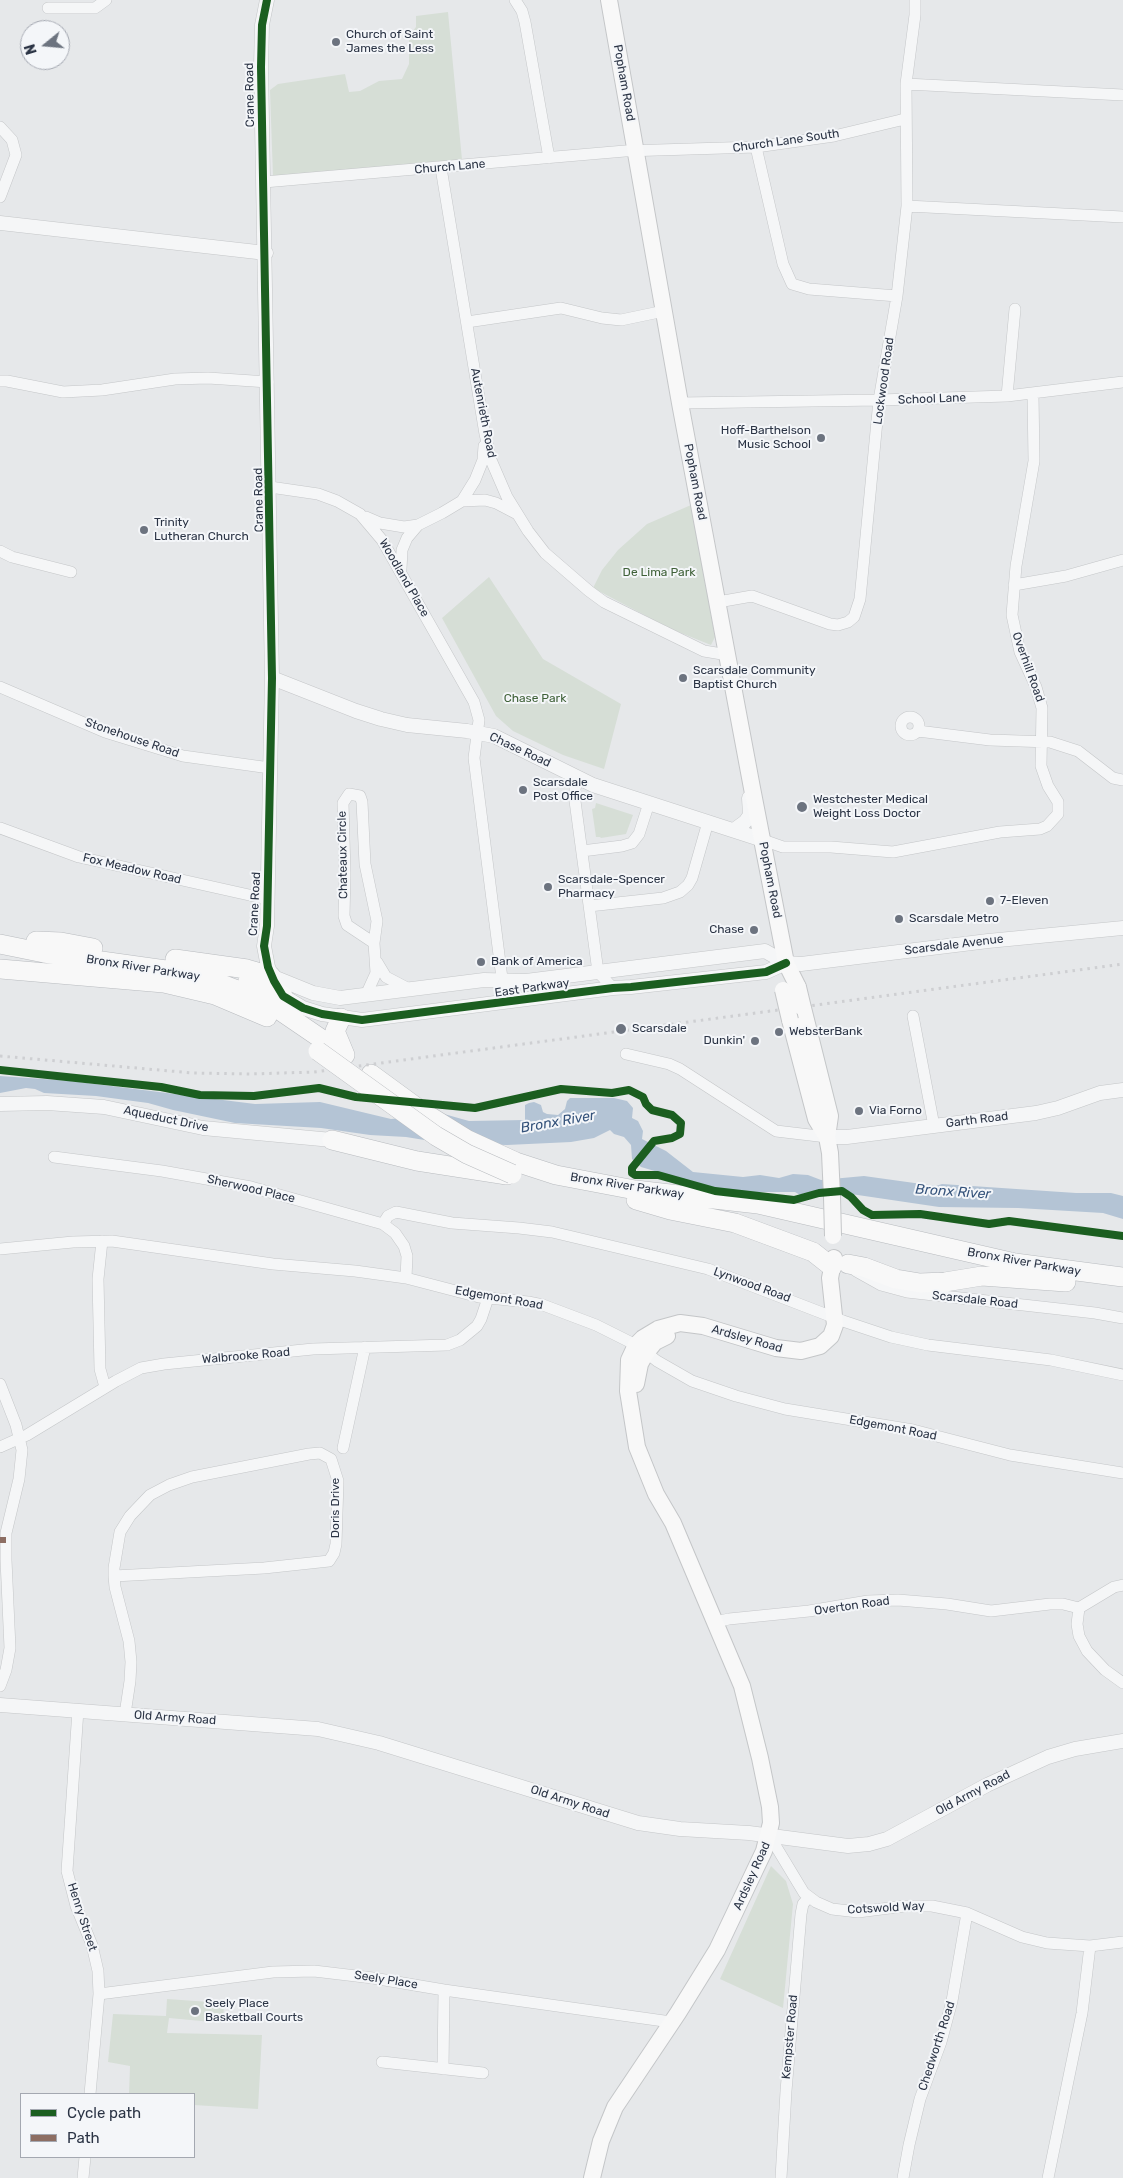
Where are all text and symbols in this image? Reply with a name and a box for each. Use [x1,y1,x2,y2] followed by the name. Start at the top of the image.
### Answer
[20,20,70,70] north arrow
[346,28,434,56] place label: Church of Saint James the Less
[330,36,342,48] marker: Church of Saint James the Less
[22,42,41,57] text: N
[610,44,638,122] street label: Popham Road
[242,63,258,127] street label: Crane Road
[732,126,840,156] street label: Church Lane South
[414,157,486,177] street label: Church Lane
[871,336,897,426] street label: Lockwood Road
[467,367,499,459] street label: Autenrieth Road
[898,391,966,407] street label: School Lane
[721,424,811,452] place label: Hoff-Barthelson Music School
[815,432,827,444] marker: Hoff-Barthelson Music School
[681,443,709,521] street label: Popham Road
[251,468,267,532] street label: Crane Road
[154,516,249,544] place label: Trinity Lutheran Church
[138,524,150,536] marker: Trinity Lutheran Church
[376,536,432,620] street label: Woodland Place
[623,566,695,580] park label: De Lima Park
[1009,630,1047,704] street label: Overhill Road
[693,664,816,692] place label: Scarsdale Community Baptist Church
[677,672,689,684] marker: Scarsdale Community Baptist Church
[504,692,566,706] park label: Chase Park
[83,715,181,761] street label: Stonehouse Road
[487,729,553,771] street label: Chase Road
[533,776,593,804] place label: Scarsdale Post Office
[517,784,529,796] marker: Scarsdale Post Office
[813,793,928,821] place label: Westchester Medical Weight Loss Doctor
[795,800,809,814] marker: Westchester Medical Weight Loss Doctor
[335,811,351,899] street label: Chateaux Circle
[756,841,784,919] street label: Popham Road
[81,851,183,887] street label: Fox Meadow Road
[246,871,264,937] street label: Crane Road
[558,873,665,901] place label: Scarsdale-Spencer Pharmacy
[542,881,554,893] marker: Scarsdale-Spencer Pharmacy
[1000,894,1049,908] place label: 7-Eleven
[984,895,996,907] marker: 7-Eleven
[909,912,999,926] place label: Scarsdale Metro
[893,913,905,925] marker: Scarsdale Metro
[709,923,744,937] place label: Chase
[748,924,760,936] marker: Chase
[904,932,1004,958] street label: Scarsdale Avenue
[85,952,201,984] street label: Bronx River Parkway
[491,955,583,969] place label: Bank of America
[475,956,487,968] marker: Bank of America
[494,976,570,1000] street label: East Parkway
[614,1022,628,1036] marker: Scarsdale
[632,1022,687,1036] place label: Scarsdale
[789,1025,862,1039] place label: WebsterBank
[773,1026,785,1038] marker: WebsterBank
[704,1034,745,1048] place label: Dunkin'
[749,1035,761,1047] marker: Dunkin'
[122,1103,210,1135] street label: Aqueduct Drive
[869,1104,922,1118] place label: Via Forno
[853,1105,865,1117] marker: Via Forno
[519,1107,597,1137] water label: Bronx River
[945,1109,1009,1131] street label: Garth Road
[569,1170,685,1202] street label: Bronx River Parkway
[206,1172,296,1206] street label: Sherwood Place
[915,1181,991,1203] water label: Bronx River
[966,1245,1082,1279] street label: Bronx River Parkway
[711,1264,793,1306] street label: Lynwood Road
[454,1283,544,1313] street label: Edgemont Road
[931,1288,1019,1312] street label: Scarsdale Road
[710,1322,784,1356] street label: Ardsley Road
[201,1345,291,1367] street label: Walbrooke Road
[848,1412,938,1444] street label: Edgemont Road
[329,1478,343,1538] street label: Doris Drive
[813,1594,891,1618] street label: Overton Road
[133,1708,217,1728] street label: Old Army Road
[933,1767,1013,1819] street label: Old Army Road
[529,1782,611,1822] street label: Old Army Road
[731,1840,773,1912] street label: Ardsley Road
[64,1881,100,1953] street label: Henry Street
[847,1899,925,1917] street label: Cotswold Way
[353,1968,419,1992] street label: Seely Place
[779,1994,801,2080] street label: Kempster Road
[205,1997,303,2025] place label: Seely Place Basketball Courts
[916,1999,958,2093] street label: Chedworth Road
[189,2005,201,2017] marker: Seely Place Basketball Courts
[20,2093,195,2158] legend
[67,2104,141,2122] text: Cycle path
[67,2129,100,2147] text: Path

